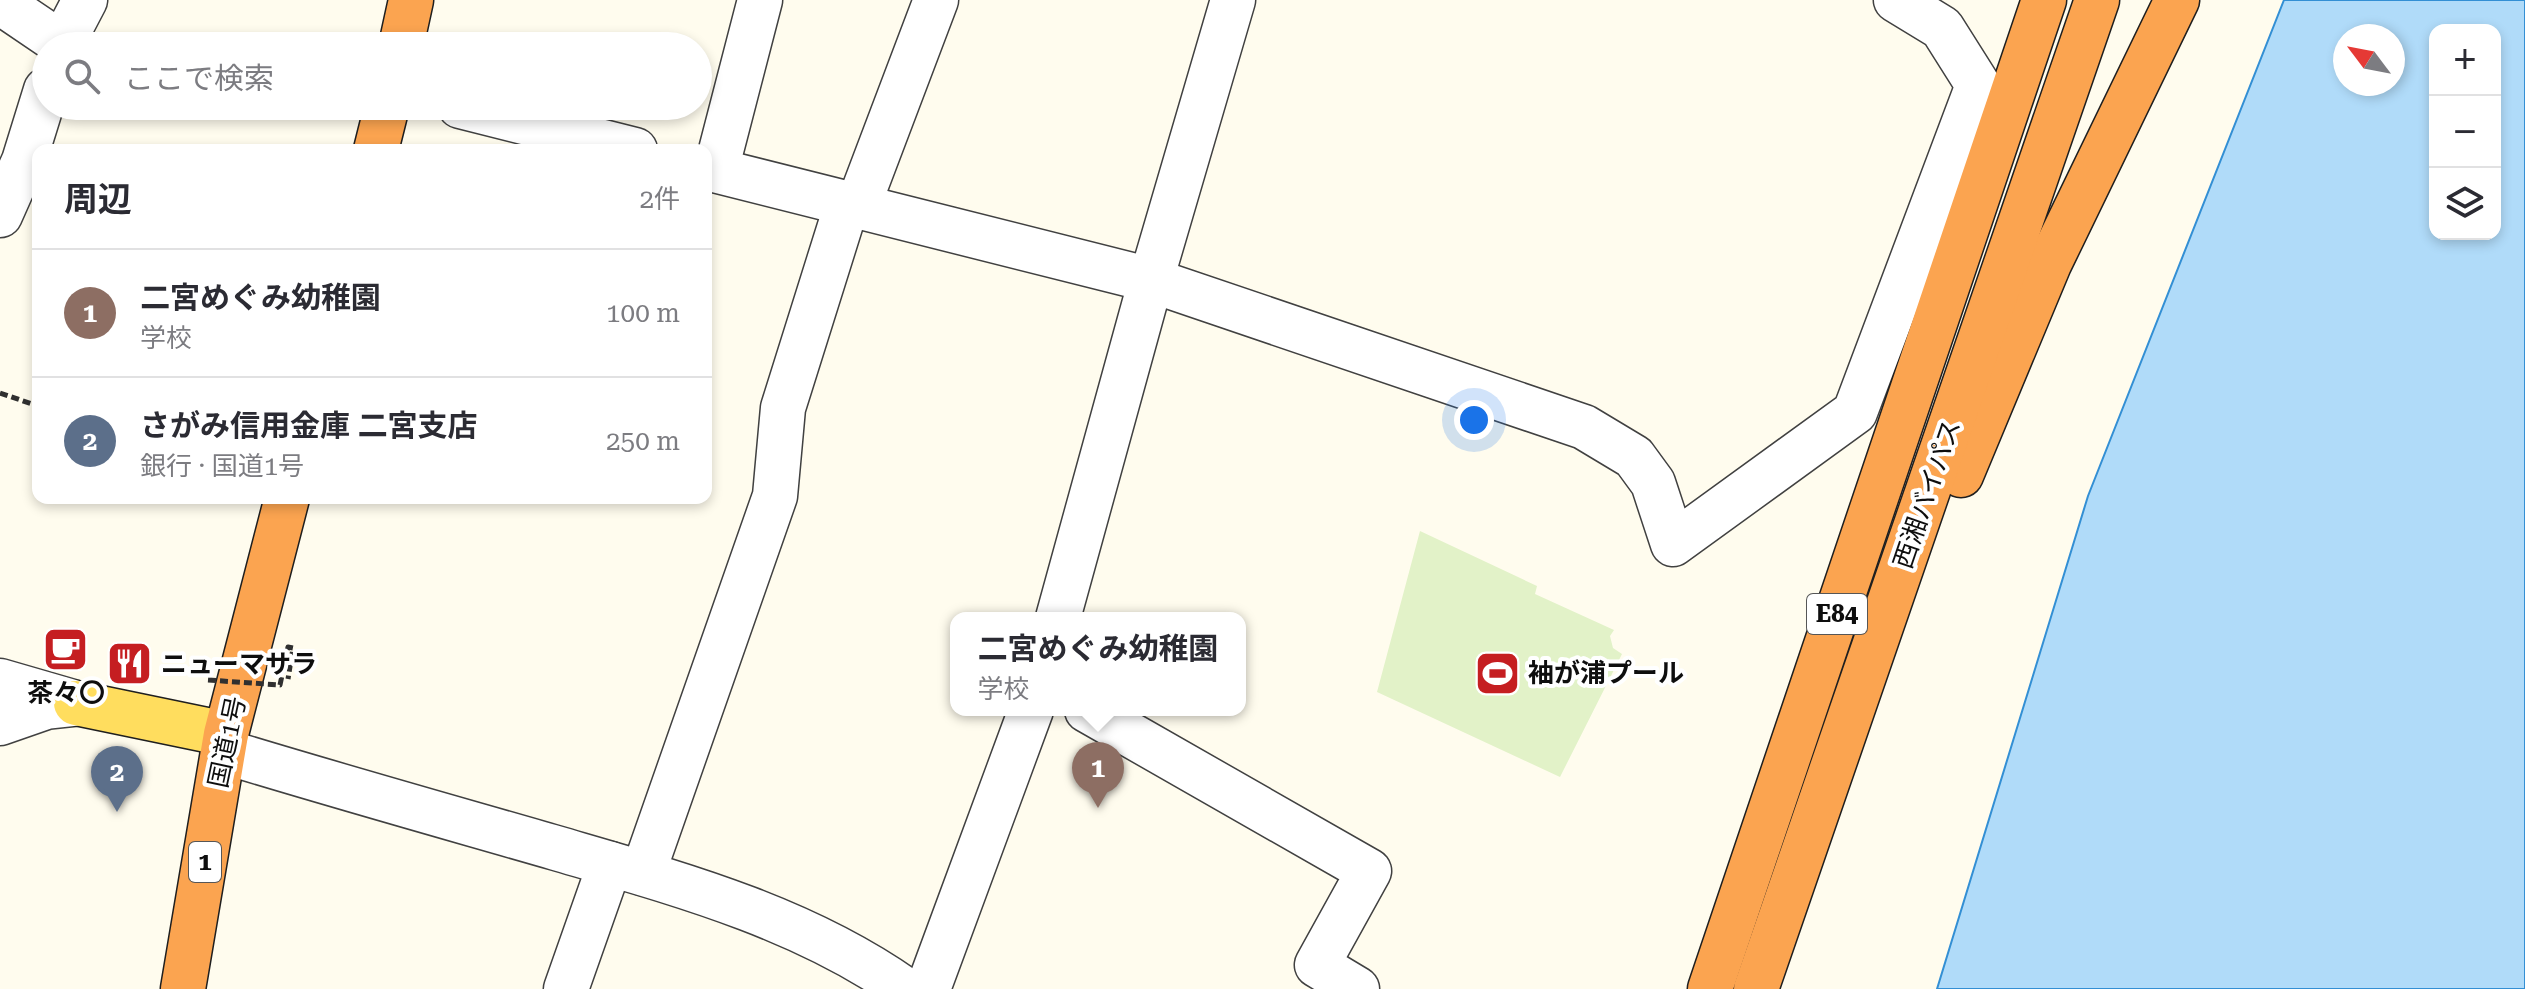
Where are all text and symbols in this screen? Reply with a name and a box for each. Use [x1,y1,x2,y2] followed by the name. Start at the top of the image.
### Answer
[2333,24,2405,96] north arrow
[2429,24,2501,240] map controls
[2429,24,2501,96] button: +
[32,32,712,120] search box
[60,54,104,98] icon: search
[124,61,274,96] text: ここで検索
[2429,96,2501,168] button: −
[2429,168,2501,240] button: layers
[64,179,132,219] text: 周辺
[639,184,680,214] text: 2件
[140,280,381,315] text: 二宮めぐみ幼稚園
[83,298,97,328] text: 1
[606,298,680,328] text: 100 m
[140,323,192,353] text: 学校
[1454,400,1494,440] your location
[140,408,478,443] text: さがみ信用金庫 二宮支店
[1888,416,1966,572] street label: 西湘バイパス
[83,426,97,456] text: 2
[606,426,680,456] text: 250 m
[140,451,304,481] text: 銀行 · 国道1号
[1807,594,1867,634] road number: E84
[950,612,1246,716] popup
[42,626,90,674] cafe icon: 茶々〇
[978,631,1218,666] text: 二宮めぐみ幼稚園
[106,640,154,688] restaurant icon: ニューマサラ
[161,649,317,679] place label: ニューマサラ
[1473,649,1521,697] sports icon: 袖が浦プール
[1528,658,1684,688] place label: 袖が浦プール
[978,674,1030,704] text: 学校
[27,678,105,708] place label: 茶々〇
[203,694,251,790] street label: 国道1号
[1072,742,1124,808] pin: 1
[91,746,143,812] pin: 2
[189,842,221,882] road number: 1

